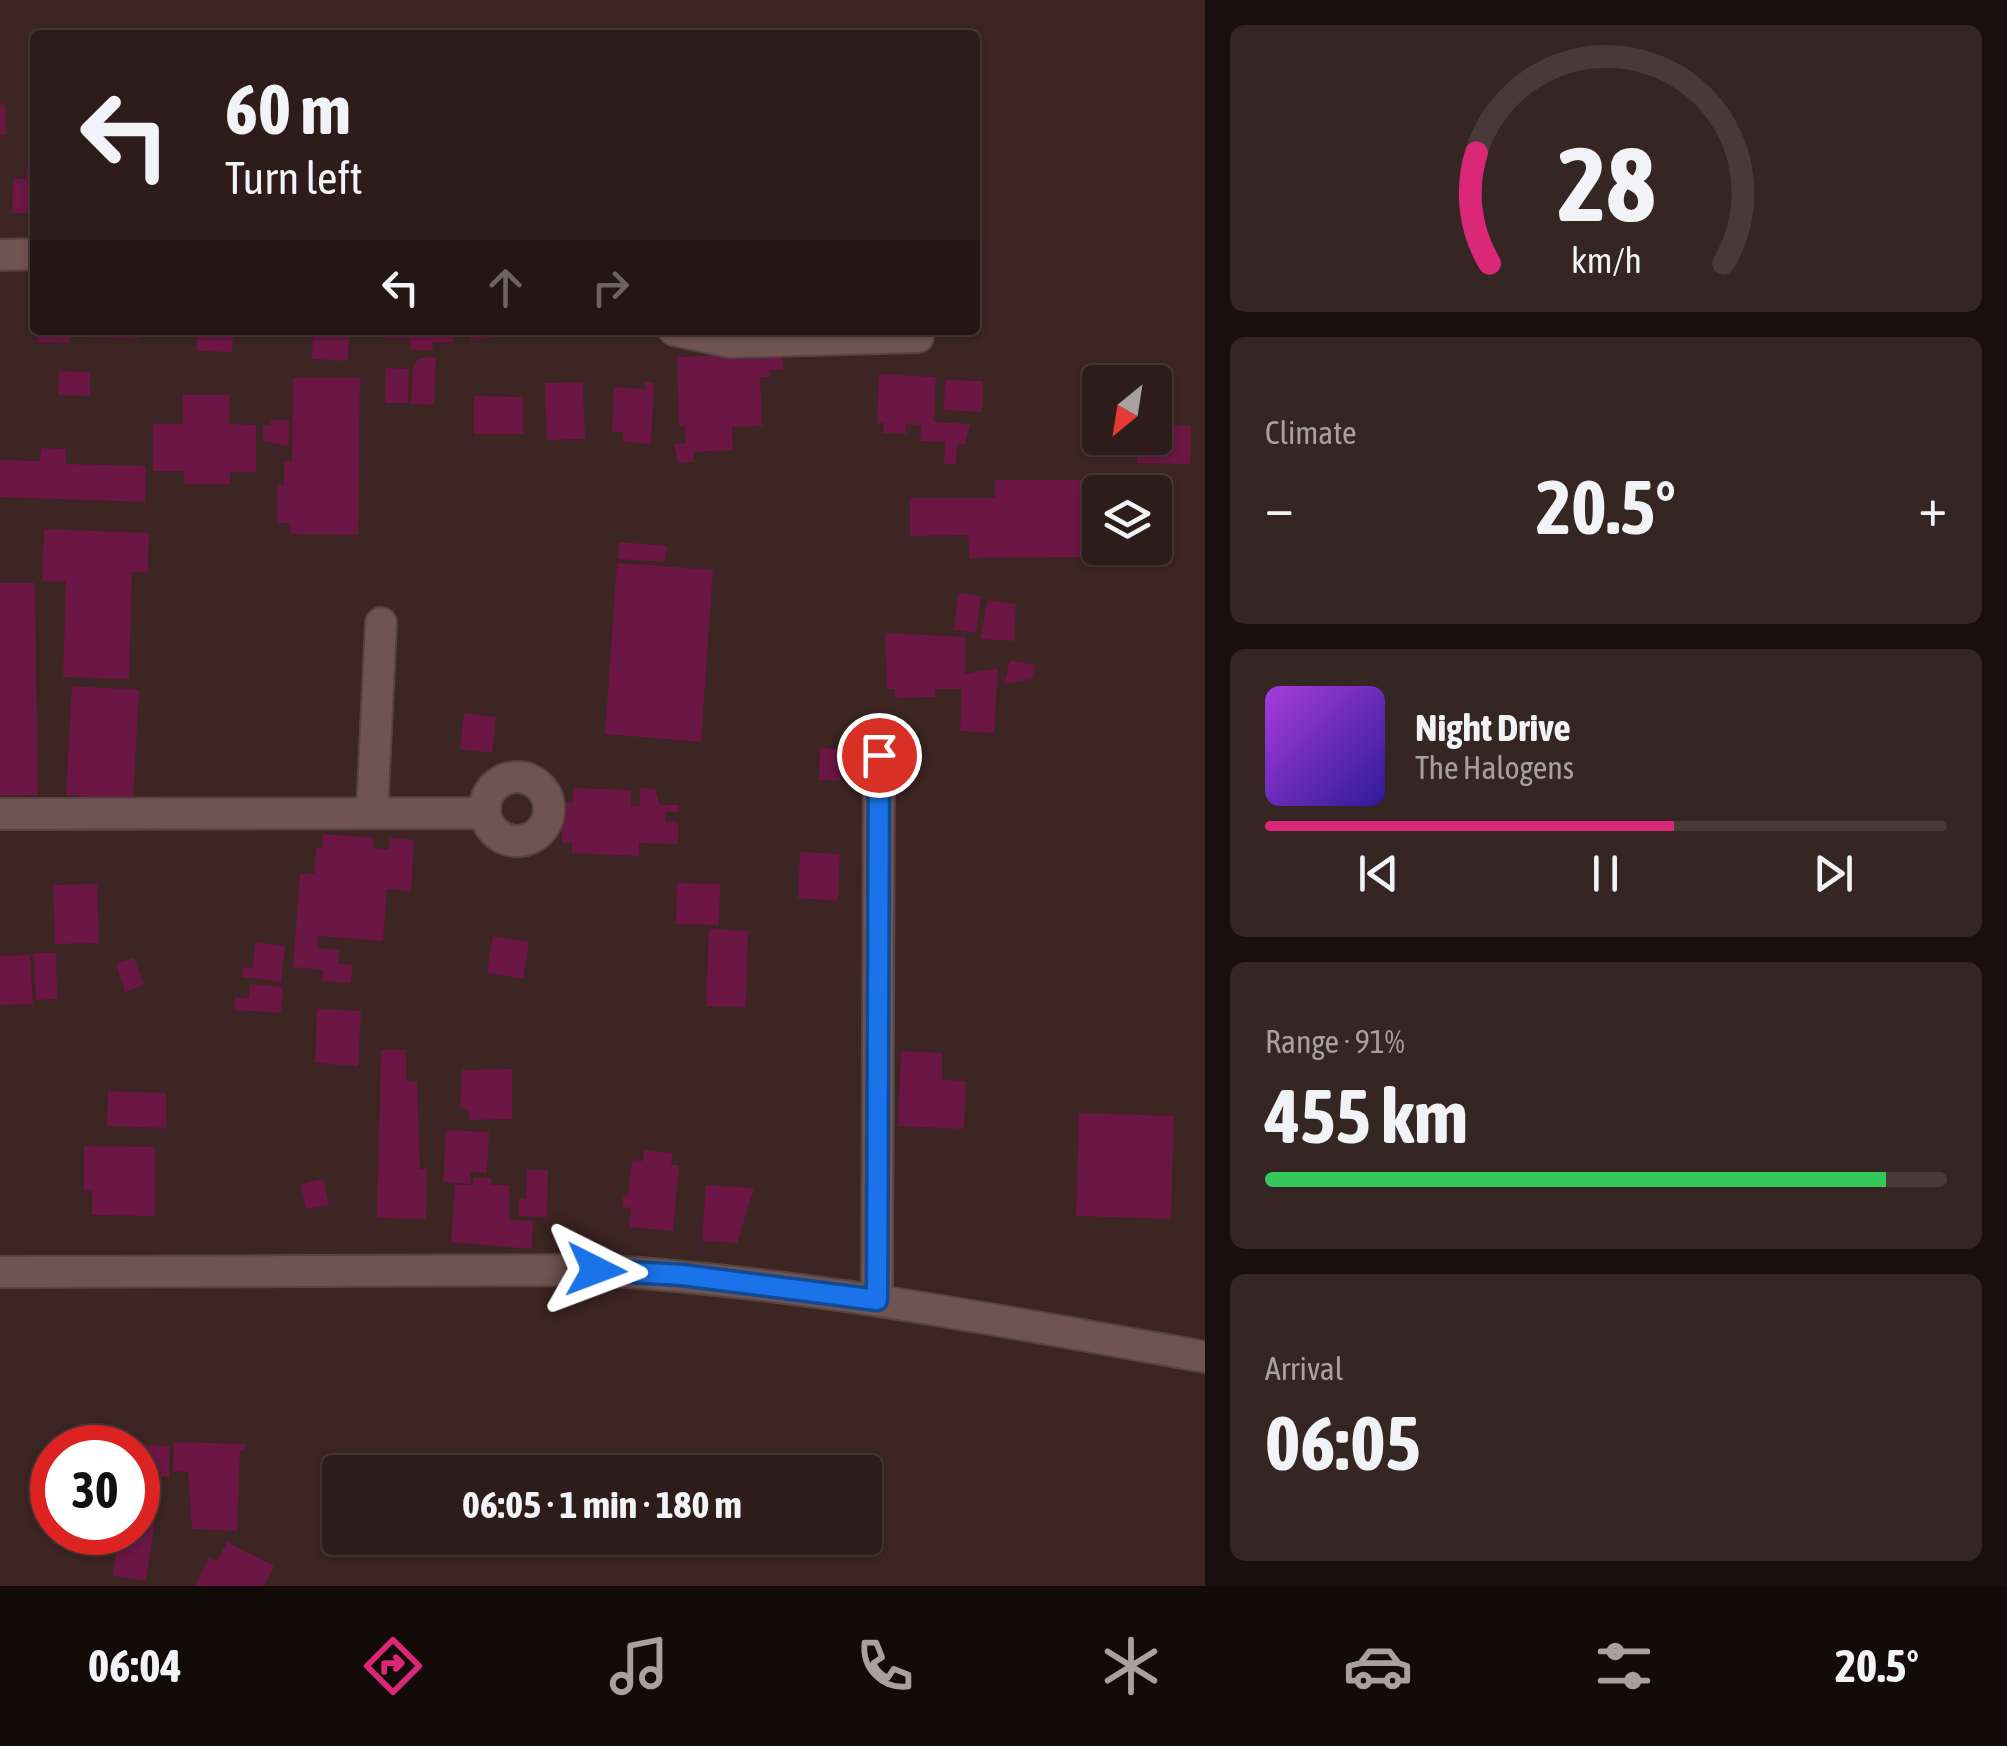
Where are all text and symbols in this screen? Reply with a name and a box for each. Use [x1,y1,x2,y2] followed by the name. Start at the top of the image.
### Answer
[225,69,351,149] text: 60 m
[60,70,190,200] icon: left
[1557,124,1655,243] text: 28
[225,152,363,204] text: Turn left
[1571,240,1641,281] text: km/h
[373,260,428,315] icon: left
[478,260,533,315] icon: ahead
[583,260,638,315] icon: right
[1082,365,1172,455] north arrow
[1082,365,1172,565] map controls
[1265,414,1357,451] text: Climate
[1536,464,1676,550] text: 20.5°
[1082,475,1172,565] button: layers
[1265,475,1294,538] text: −
[1918,475,1947,538] text: +
[1415,706,1571,749] text: Night Drive
[837,713,922,798] pin
[852,728,907,783] icon: arrive
[1415,749,1574,786] text: The Halogens
[1351,846,1406,901] icon: previous
[1578,846,1633,901] icon: pause
[1806,846,1861,901] icon: next
[1265,1023,1405,1060] text: Range · 91%
[1265,1073,1468,1159] text: 455 km
[544,1218,648,1322] position arrow
[1265,1350,1343,1387] text: Arrival
[1265,1400,1421,1486] text: 06:05
[30,1425,160,1555] speed limit sign: 30
[462,1483,742,1526] text: 06:05 · 1 min · 180 m
[358,1631,428,1701] icon: directions
[604,1631,674,1701] icon: music
[850,1631,920,1701] icon: phone
[1096,1631,1166,1701] icon: climate
[1343,1631,1413,1701] icon: car
[1589,1631,1659,1701] icon: filters
[88,1640,182,1692] text: 06:04
[1835,1640,1919,1692] text: 20.5°

